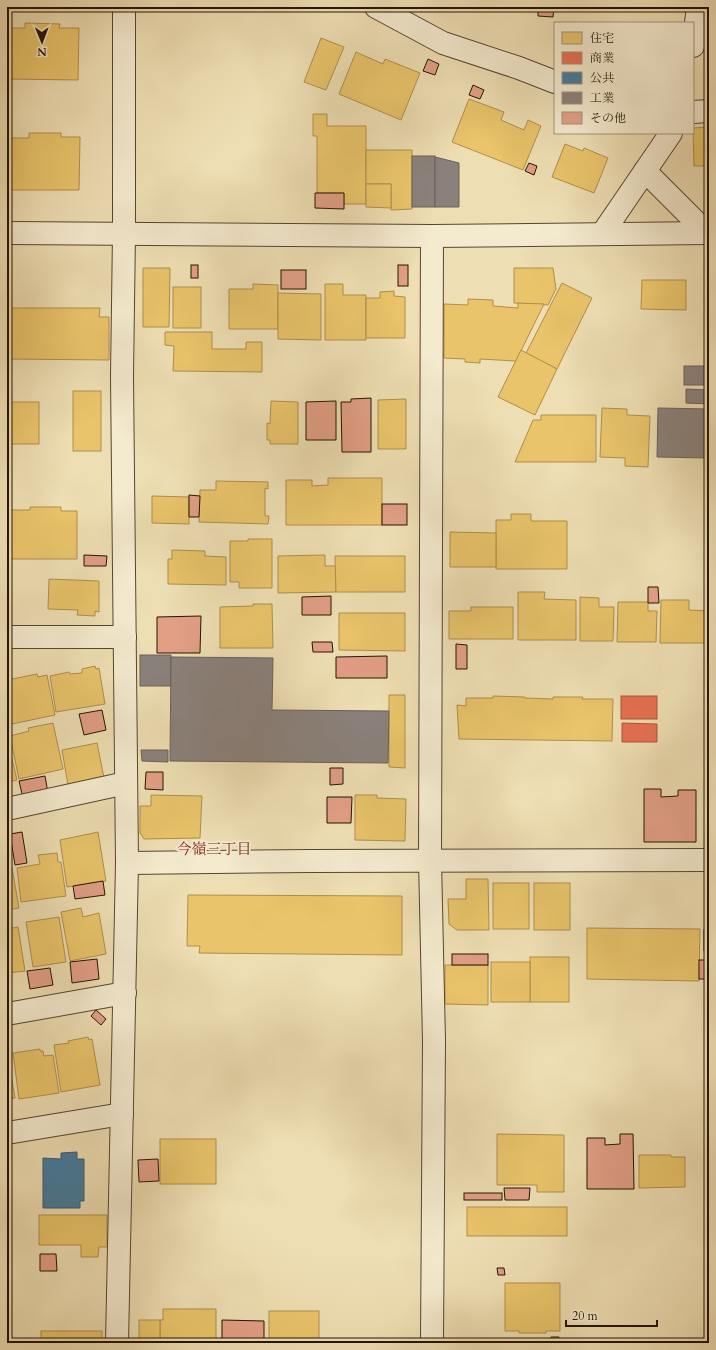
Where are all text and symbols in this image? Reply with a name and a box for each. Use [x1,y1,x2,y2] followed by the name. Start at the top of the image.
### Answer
[22,22,62,62] north arrow
[554,22,694,134] legend
[590,30,614,46] text: 住宅
[37,44,47,59] text: N
[590,50,614,66] text: 商業
[590,70,614,86] text: 公共
[590,90,614,106] text: 工業
[590,110,626,126] text: その他
[176,839,252,859] district label: 今嶺三丁目
[566,1302,657,1328] scale bar
[572,1308,599,1324] text: 20 m

